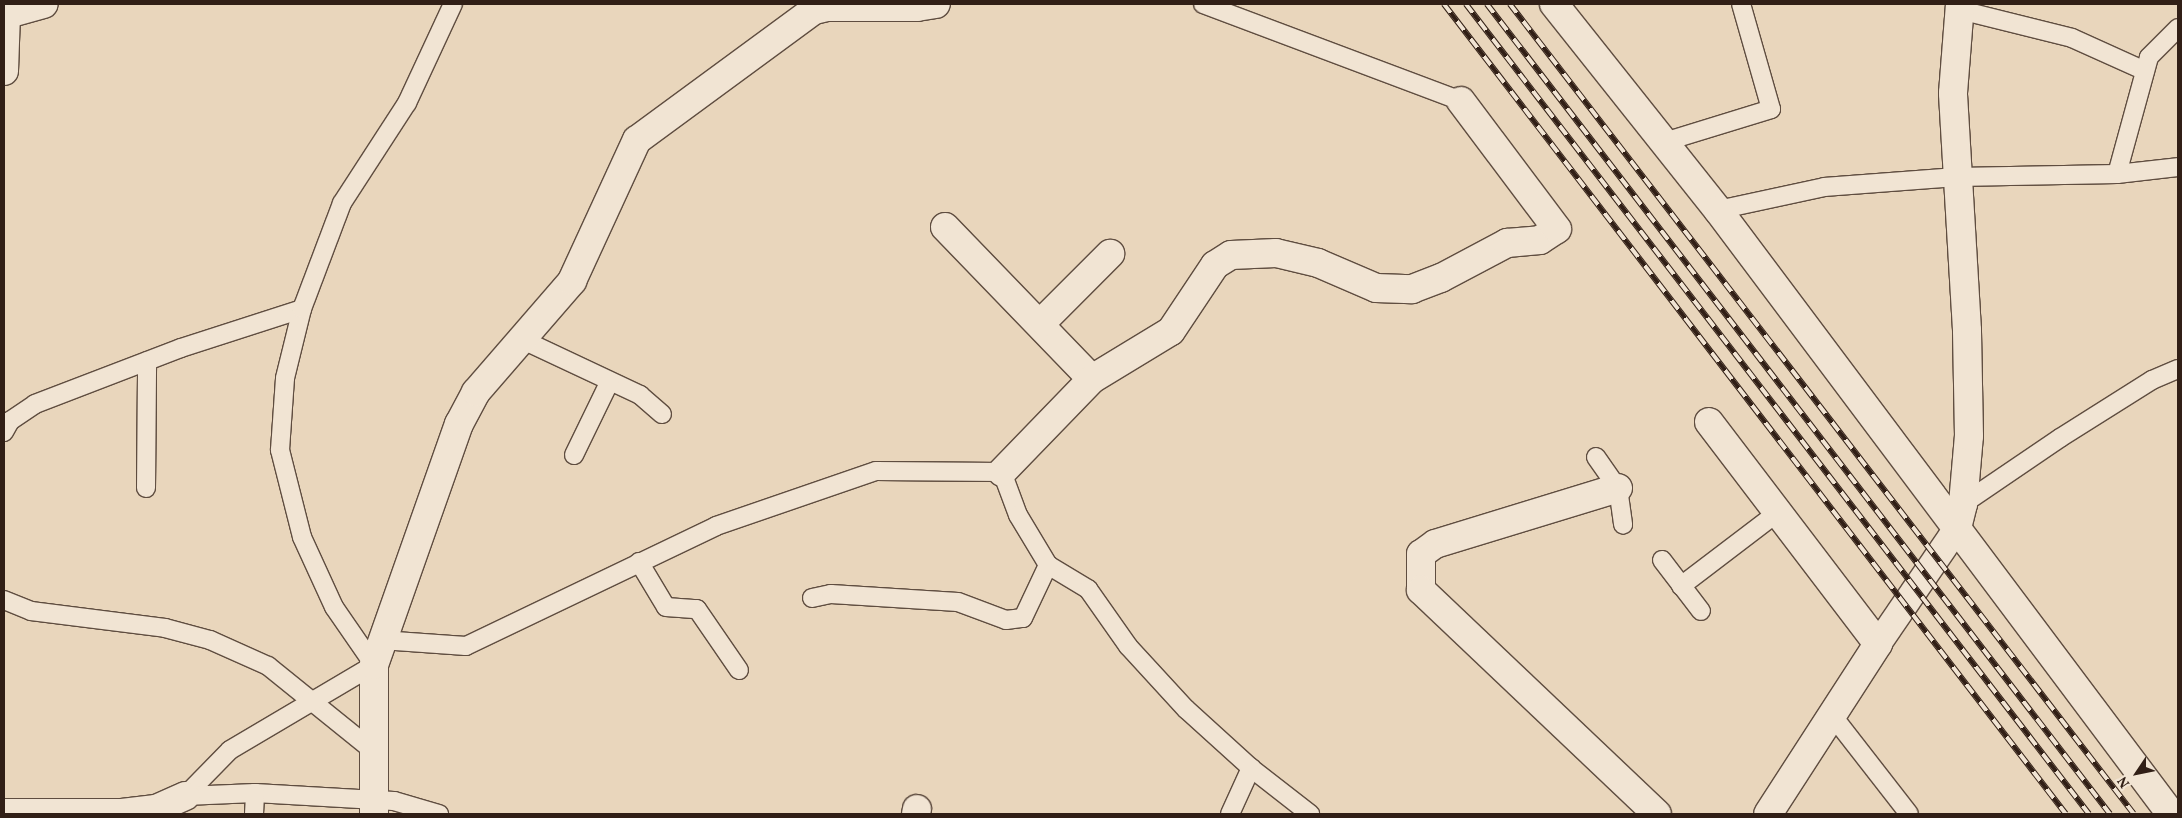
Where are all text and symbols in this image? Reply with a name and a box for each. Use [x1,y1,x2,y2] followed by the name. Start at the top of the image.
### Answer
[2112,748,2162,798] north arrow
[2113,772,2135,791] text: N

